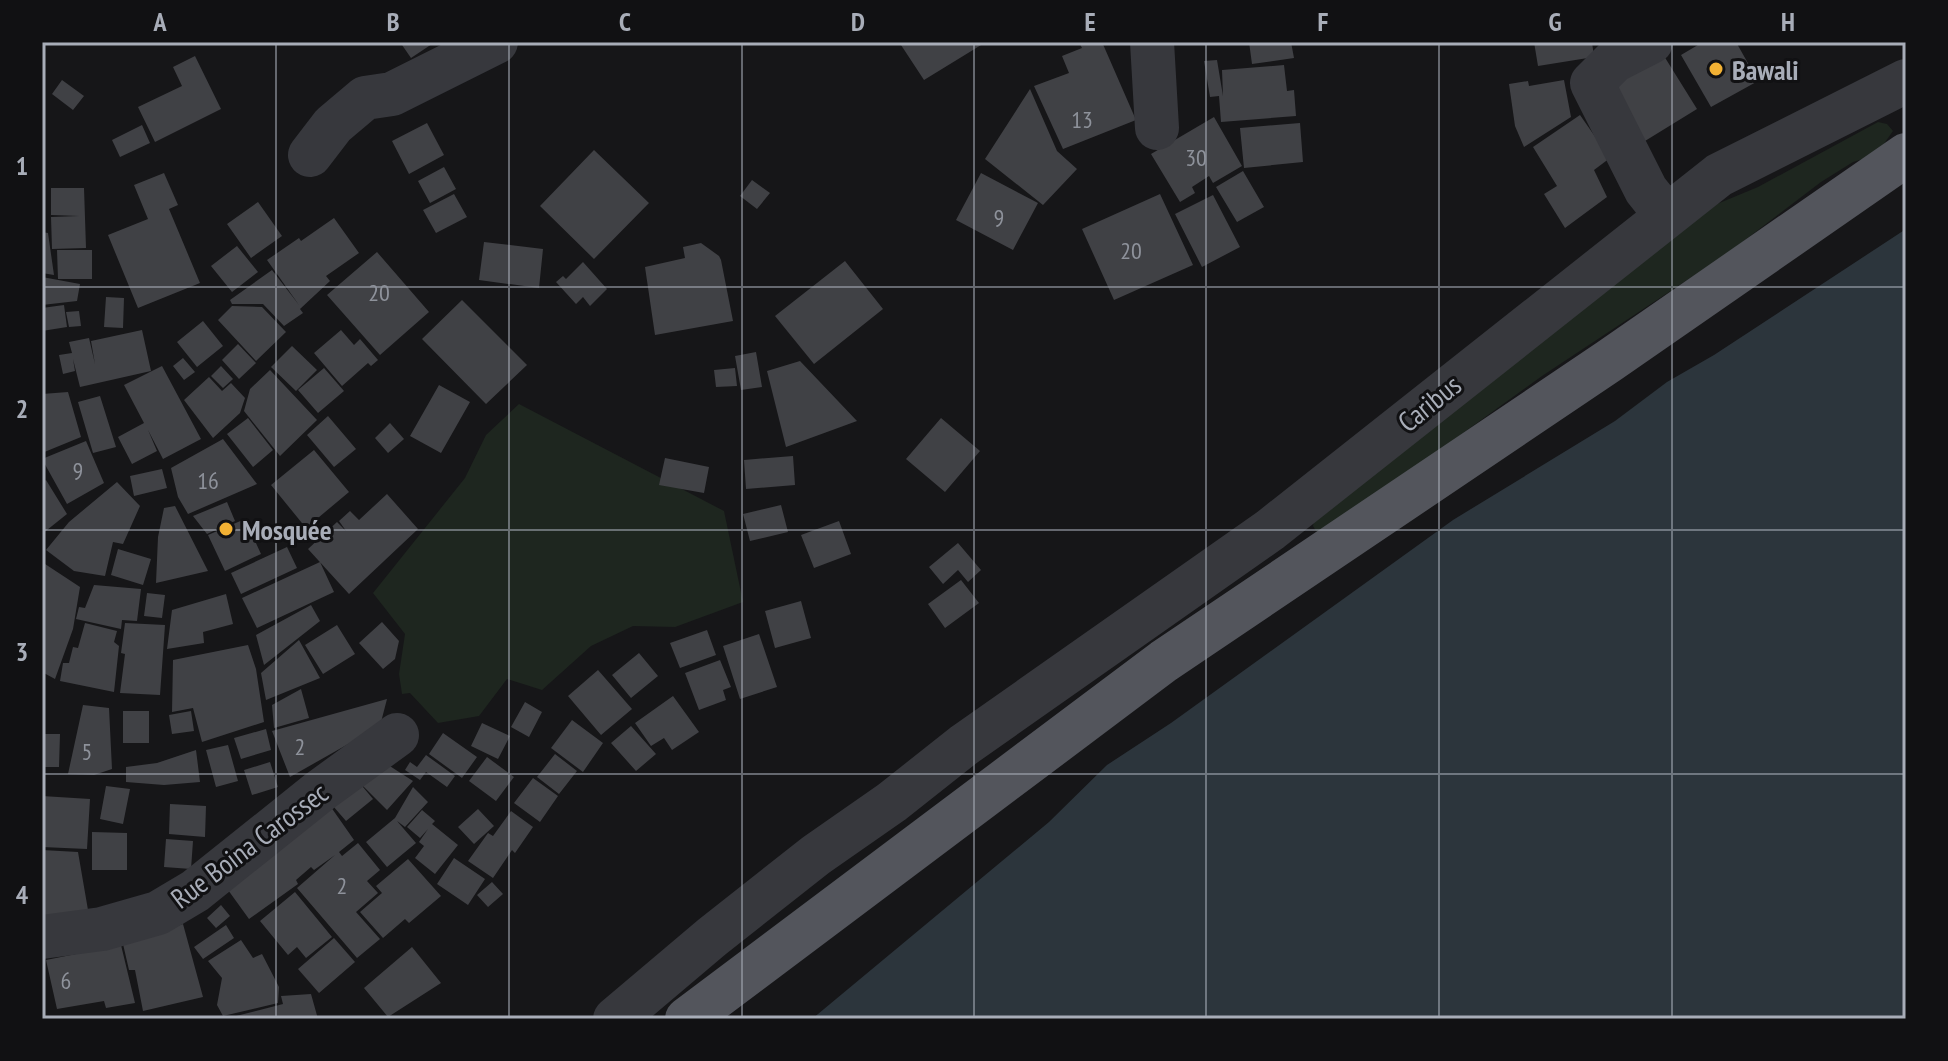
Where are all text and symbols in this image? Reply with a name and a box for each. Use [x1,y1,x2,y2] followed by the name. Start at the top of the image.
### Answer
[152,5,167,38] text: A
[387,5,400,38] text: B
[619,5,631,38] text: C
[851,5,865,38] text: D
[1084,5,1096,38] text: E
[1318,5,1329,38] text: F
[1548,5,1562,38] text: G
[1781,5,1795,38] text: H
[1732,51,1799,88] place label: Bawali
[1707,60,1725,78] marker: Bawali
[1071,104,1093,135] house number: 13
[1185,142,1207,173] house number: 30
[16,149,28,182] text: 1
[994,202,1004,233] house number: 9
[1120,235,1142,266] house number: 20
[368,277,390,308] house number: 20
[1390,366,1468,440] street label: Caribus
[16,392,28,425] text: 2
[73,455,83,486] house number: 9
[197,465,219,496] house number: 16
[242,511,332,548] place label: Mosquée
[217,520,235,538] marker: Mosquée
[16,635,28,668] text: 3
[295,731,305,762] house number: 2
[82,736,92,767] house number: 5
[163,774,335,916] street label: Rue Boina Carossec
[337,870,347,901] house number: 2
[16,878,29,911] text: 4
[61,965,71,996] house number: 6

